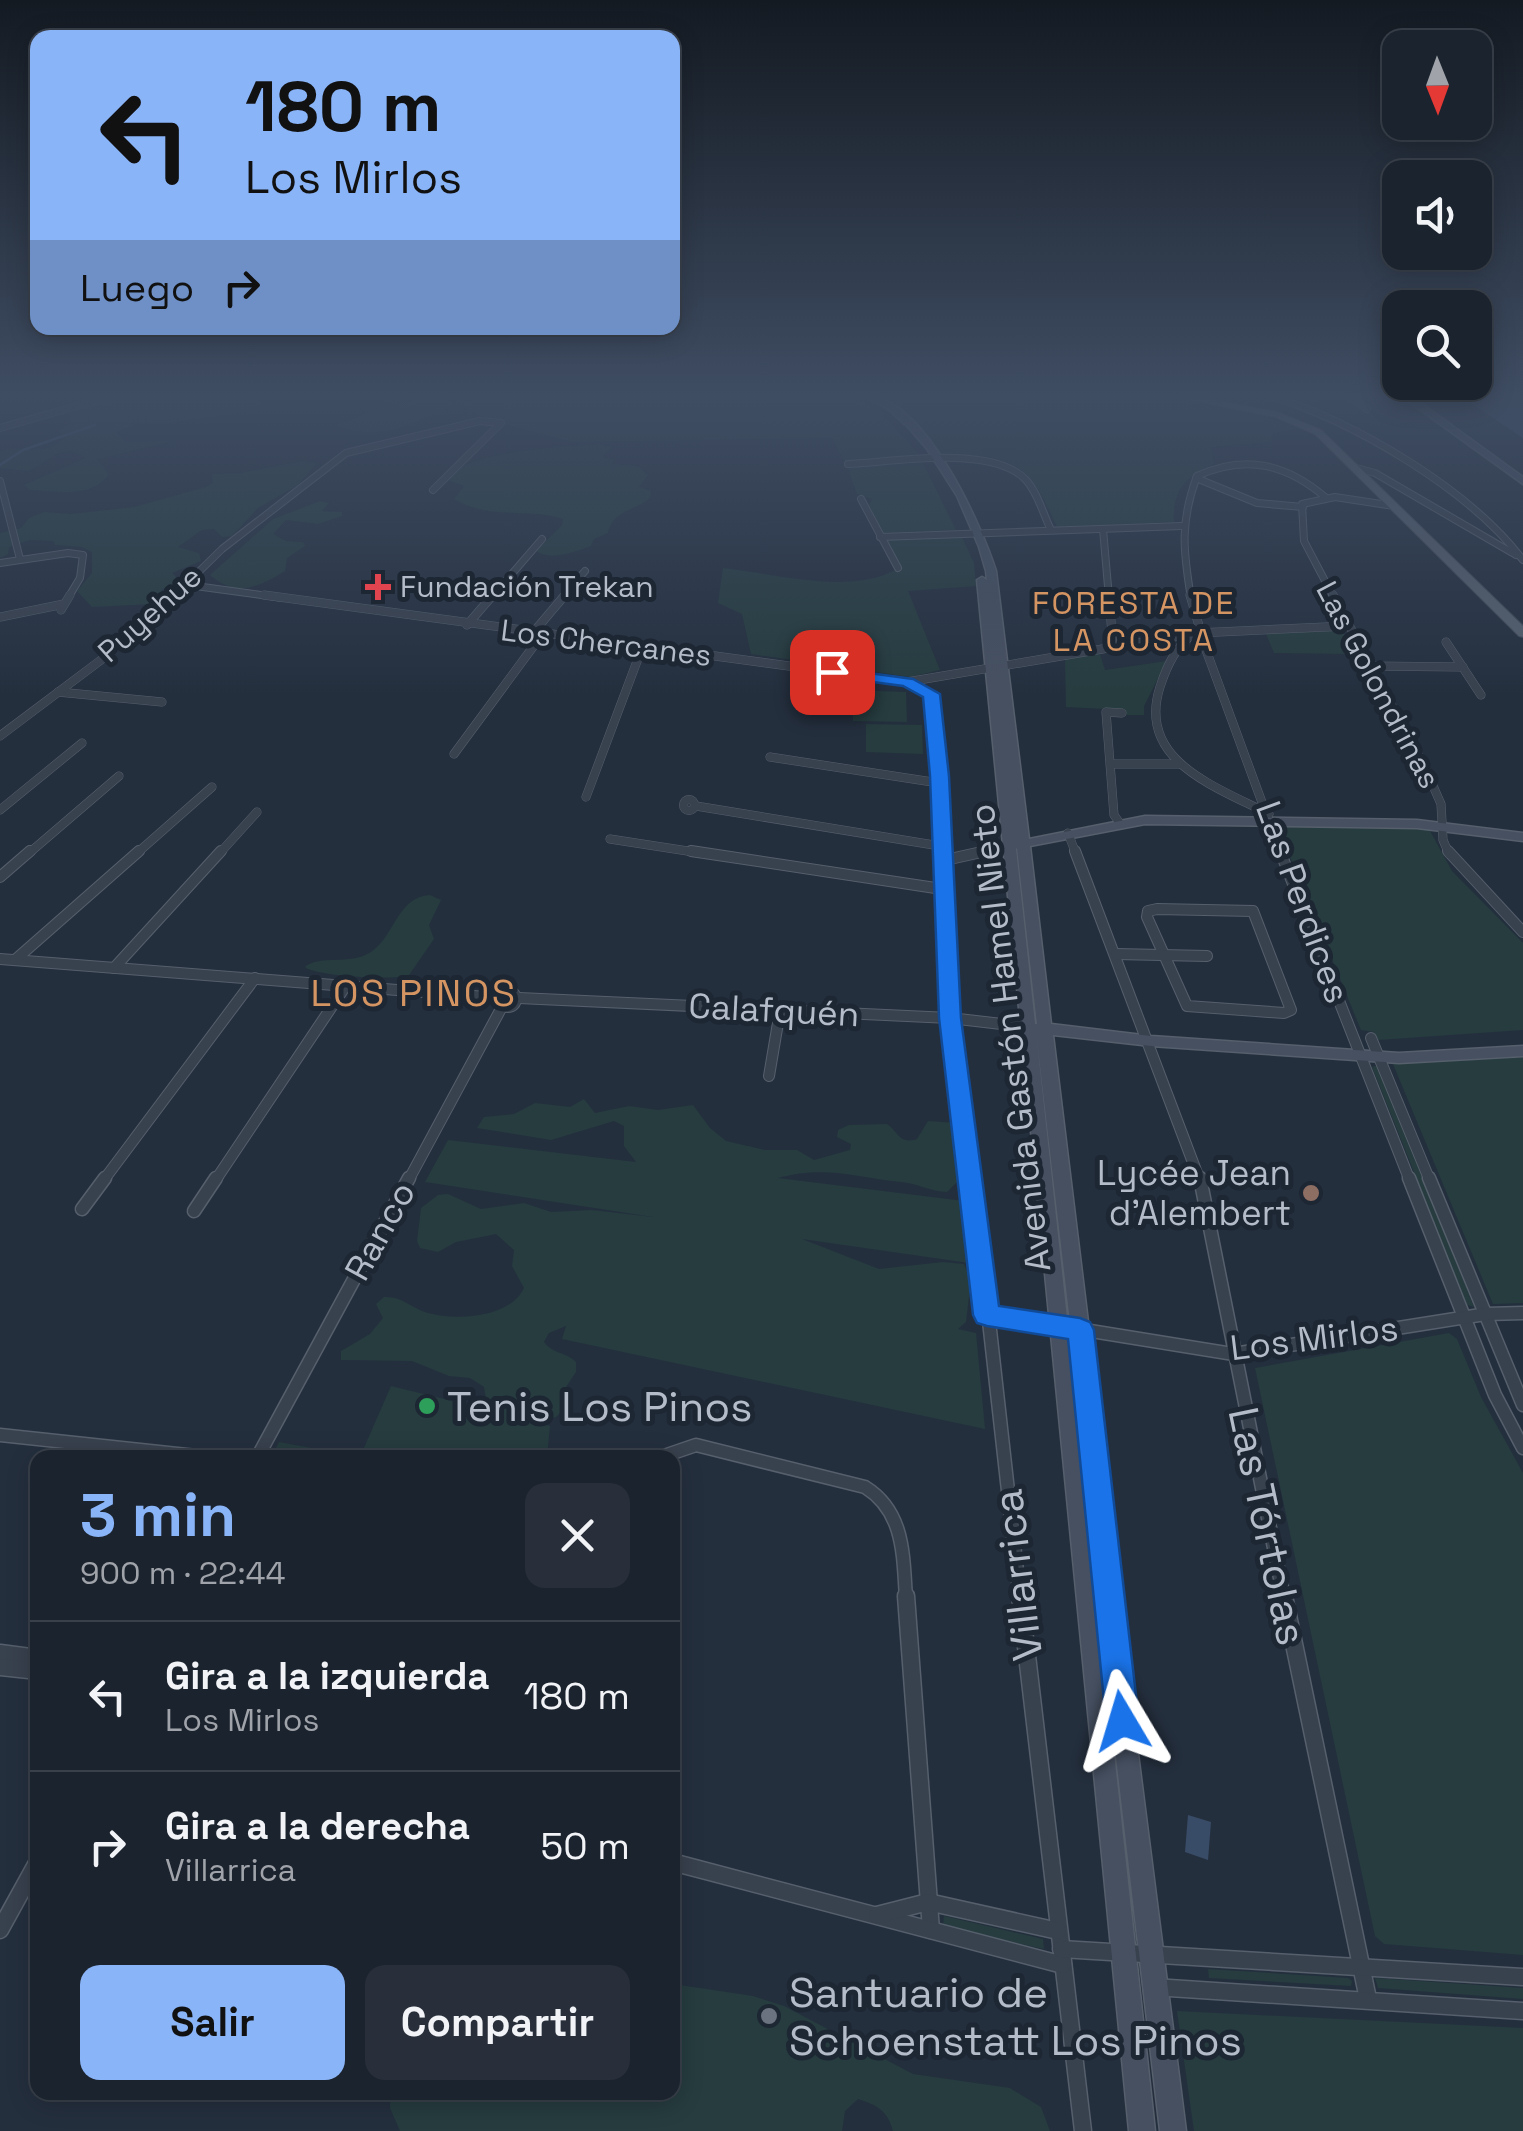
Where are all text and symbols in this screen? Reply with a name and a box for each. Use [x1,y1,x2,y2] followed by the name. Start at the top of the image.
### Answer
[1382,30,1492,140] north arrow
[1382,30,1492,400] map controls
[245,62,442,151] text: 180 m
[80,70,210,200] icon: left
[245,149,462,206] text: Los Mirlos
[1382,160,1492,270] button: sound
[214,260,269,315] icon: right
[80,264,194,312] text: Luego
[1382,290,1492,400] button: search
[90,557,210,671] street label: Puyehue
[400,567,654,606] place label: Fundación Trekan
[365,574,391,600] marker: Fundación Trekan
[1307,575,1449,795] street label: Las Golondrinas
[1032,583,1236,660] district label: FORESTA DE LA COSTA
[499,610,713,675] street label: Los Chercanes
[790,630,875,715] pin
[805,645,860,700] icon: arrive
[1246,795,1360,1009] street label: Las Perdices
[959,802,1061,1274] street label: Avenida Gastón Hamel Nieto
[310,969,518,1017] district label: LOS PINOS
[687,984,861,1036] street label: Calafquén
[1097,1151,1291,1235] place label: Lycée Jean d’Alembert
[335,1174,425,1288] street label: Ranco
[1300,1182,1322,1204] marker: Lycée Jean d’Alembert
[1228,1306,1400,1370] street label: Los Mirlos
[447,1380,752,1433] place label: Tenis Los Pinos
[416,1395,438,1417] marker: Tenis Los Pinos
[1216,1402,1319,1650] street label: Las Tórtolas
[80,1477,236,1554] text: 3 min
[525,1483,630,1588] button: close
[981,1486,1054,1664] street label: Villarrica
[80,1553,285,1593] text: 900 m · 22:44
[165,1652,490,1700] text: Gira a la izquierda
[80,1669,135,1724] icon: left
[1070,1669,1174,1773] position arrow
[524,1672,630,1720] text: 180 m
[165,1700,319,1740] text: Los Mirlos
[165,1802,470,1850] text: Gira a la derecha
[80,1819,135,1874] icon: right
[540,1822,630,1870] text: 50 m
[165,1850,296,1890] text: Villarrica
[80,1965,345,2080] button: Salir
[365,1965,630,2080] button: Compartir
[789,1966,1242,2067] place label: Santuario de Schoenstatt Los Pinos
[758,2005,780,2027] marker: Santuario de Schoenstatt Los Pinos

